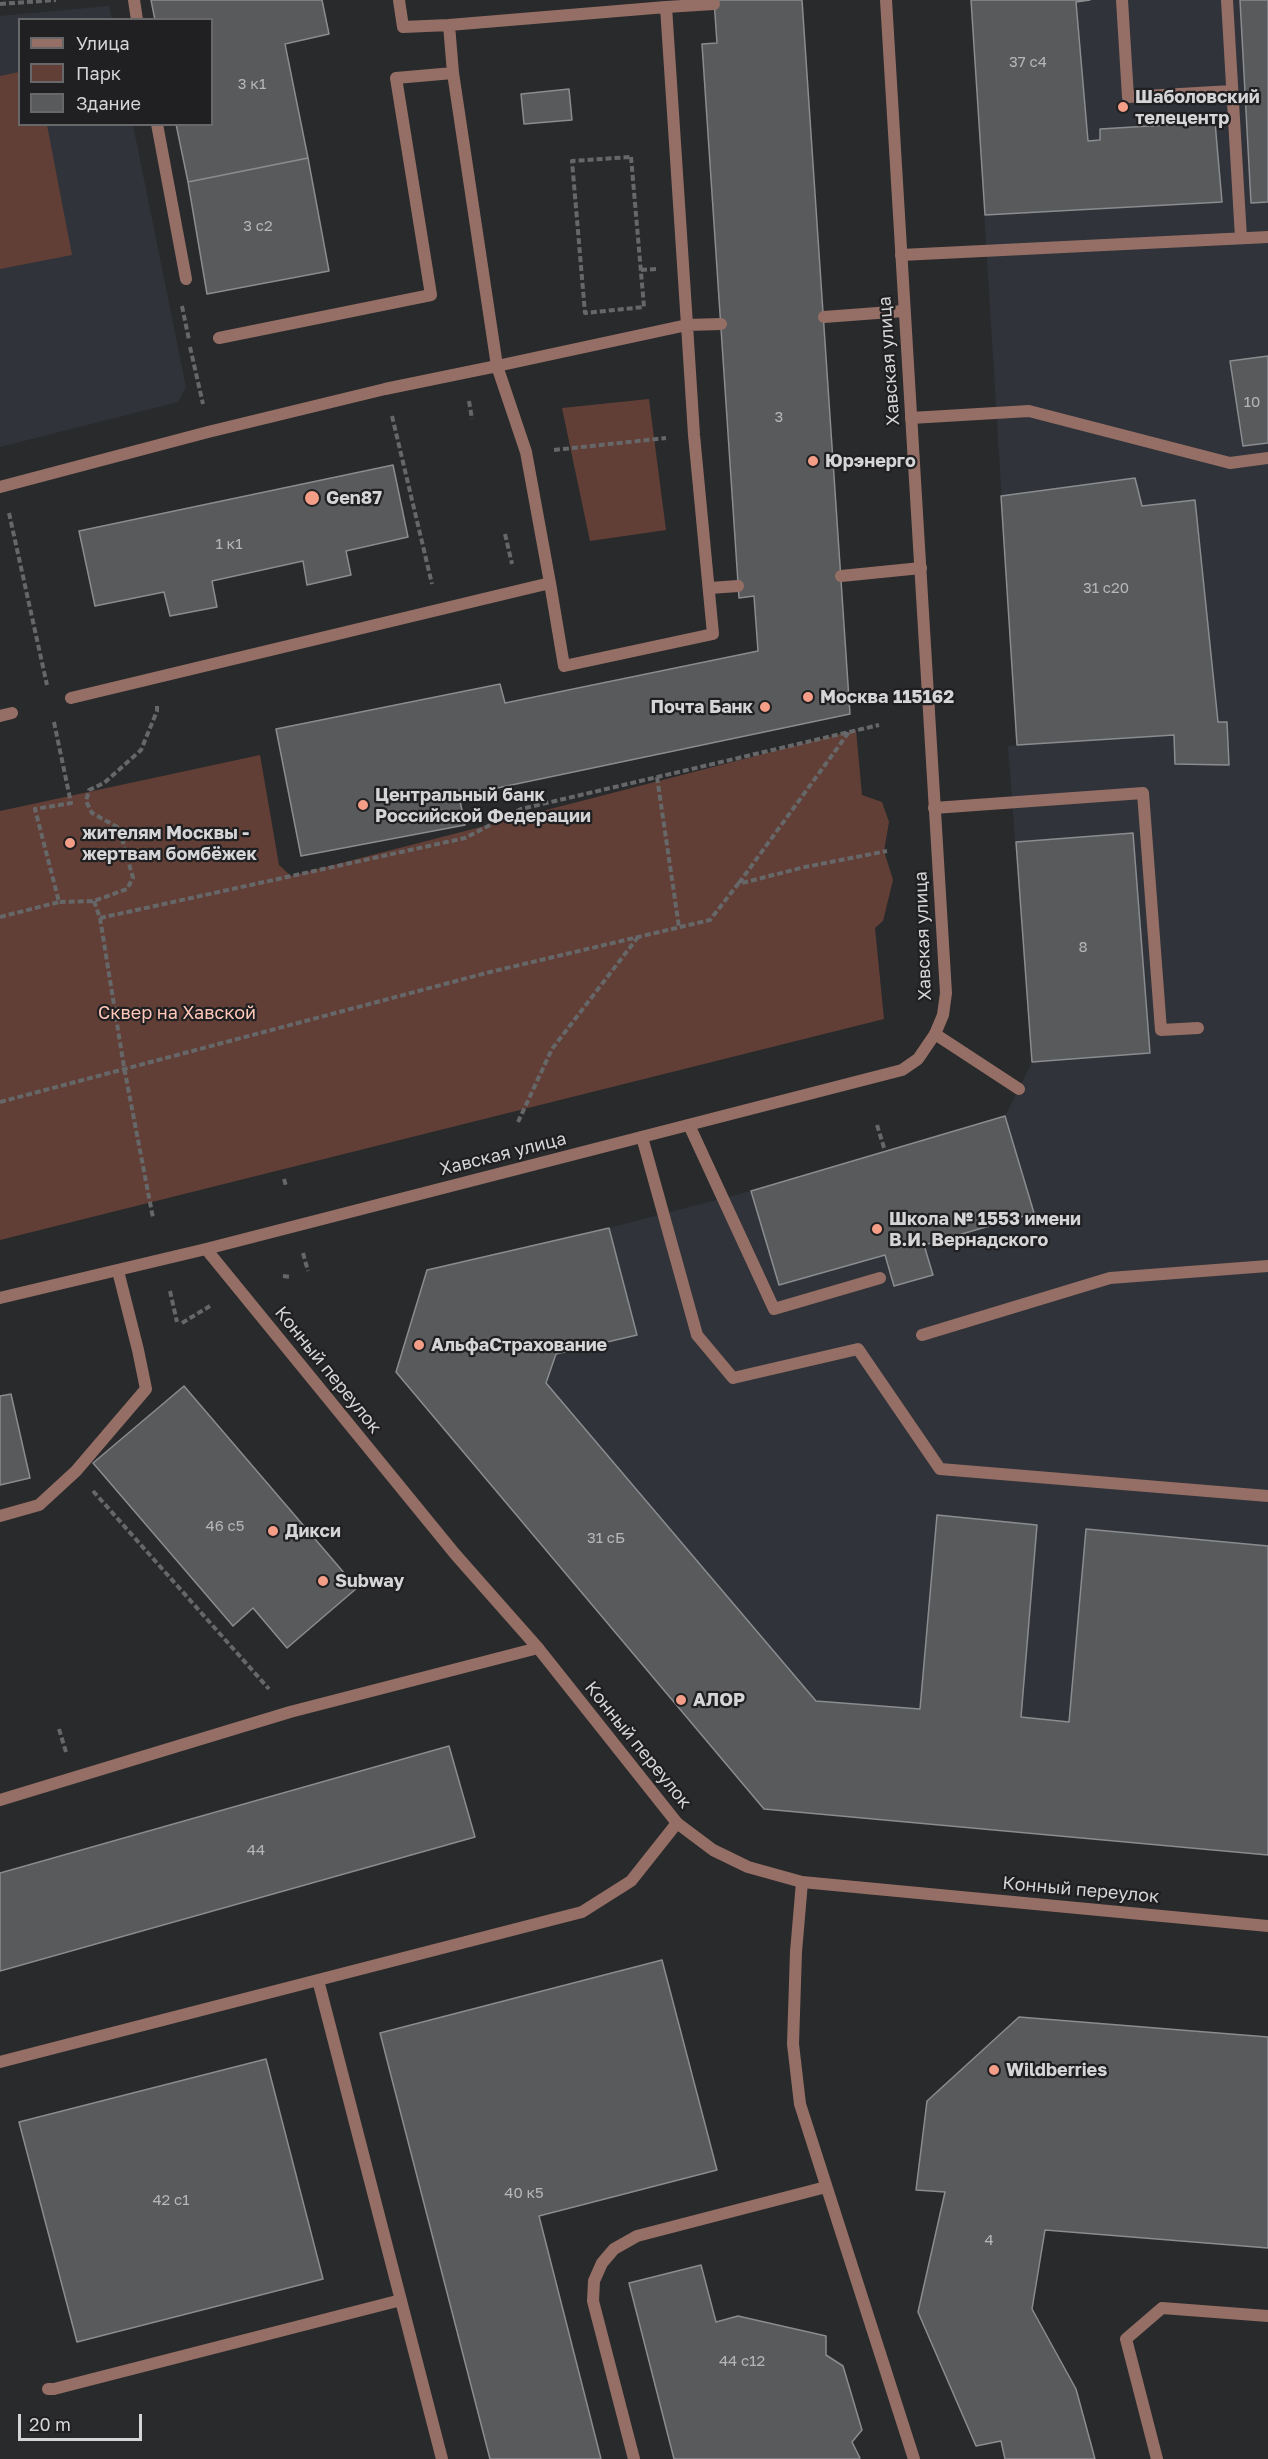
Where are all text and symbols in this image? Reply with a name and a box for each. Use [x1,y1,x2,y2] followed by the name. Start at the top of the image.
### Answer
[18,18,213,126] legend
[76,32,130,54] text: Улица
[1009,53,1047,71] house number: 37 с4
[76,62,121,84] text: Парк
[238,75,266,93] house number: 3 к1
[1135,86,1260,128] place label: Шаболовский телецентр
[76,92,141,114] text: Здание
[1116,100,1130,114] marker: Шаболовский телецентр
[243,217,273,235] house number: 3 с2
[874,296,904,426] street label: Хавская улица
[1244,393,1260,411] house number: 10
[775,408,783,426] house number: 3
[825,450,916,472] place label: Юрэнерго
[806,454,820,468] marker: Юрэнерго
[326,487,382,509] place label: Gen87
[303,489,321,507] marker: Gen87
[216,535,242,553] house number: 1 к1
[1083,579,1129,597] house number: 31 с20
[820,686,954,708] place label: Москва 115162
[801,690,815,704] marker: Москва 115162
[650,696,753,718] place label: Почта Банк
[758,700,772,714] marker: Почта Банк
[375,784,591,826] place label: Центральный банк Российской Федерации
[356,798,370,812] marker: Центральный банк Российской Федерации
[82,822,257,864] place label: жителям Москвы - жертвам бомбёжек
[63,836,77,850] marker: жителям Москвы - жертвам бомбёжек
[910,871,936,1001] street label: Хавская улица
[1078,938,1088,956] house number: 8
[98,1002,256,1024] park label: Сквер на Хавской
[437,1128,569,1180] street label: Хавская улица
[889,1208,1081,1250] place label: Школа № 1553 имени В.И. Вернадского
[870,1222,884,1236] marker: Школа № 1553 имени В.И. Вернадского
[270,1302,386,1438] street label: Конный переулок
[431,1334,607,1356] place label: АльфаСтрахование
[412,1338,426,1352] marker: АльфаСтрахование
[206,1517,244,1535] house number: 46 с5
[285,1520,341,1542] place label: Дикси
[266,1524,280,1538] marker: Дикси
[587,1529,625,1547] house number: 31 сБ
[335,1570,404,1592] place label: Subway
[316,1574,330,1588] marker: Subway
[580,1677,696,1813] street label: Конный переулок
[693,1689,745,1711] place label: АЛОР
[674,1693,688,1707] marker: АЛОР
[247,1841,265,1859] house number: 44
[1002,1872,1160,1908] street label: Конный переулок
[1006,2059,1107,2081] place label: Wildberries
[987,2063,1001,2077] marker: Wildberries
[504,2184,544,2202] house number: 40 к5
[152,2191,190,2209] house number: 42 с1
[984,2231,994,2249] house number: 4
[719,2352,765,2370] house number: 44 с12
[21,2402,146,2440] scale bar
[29,2413,71,2435] text: 20 m

